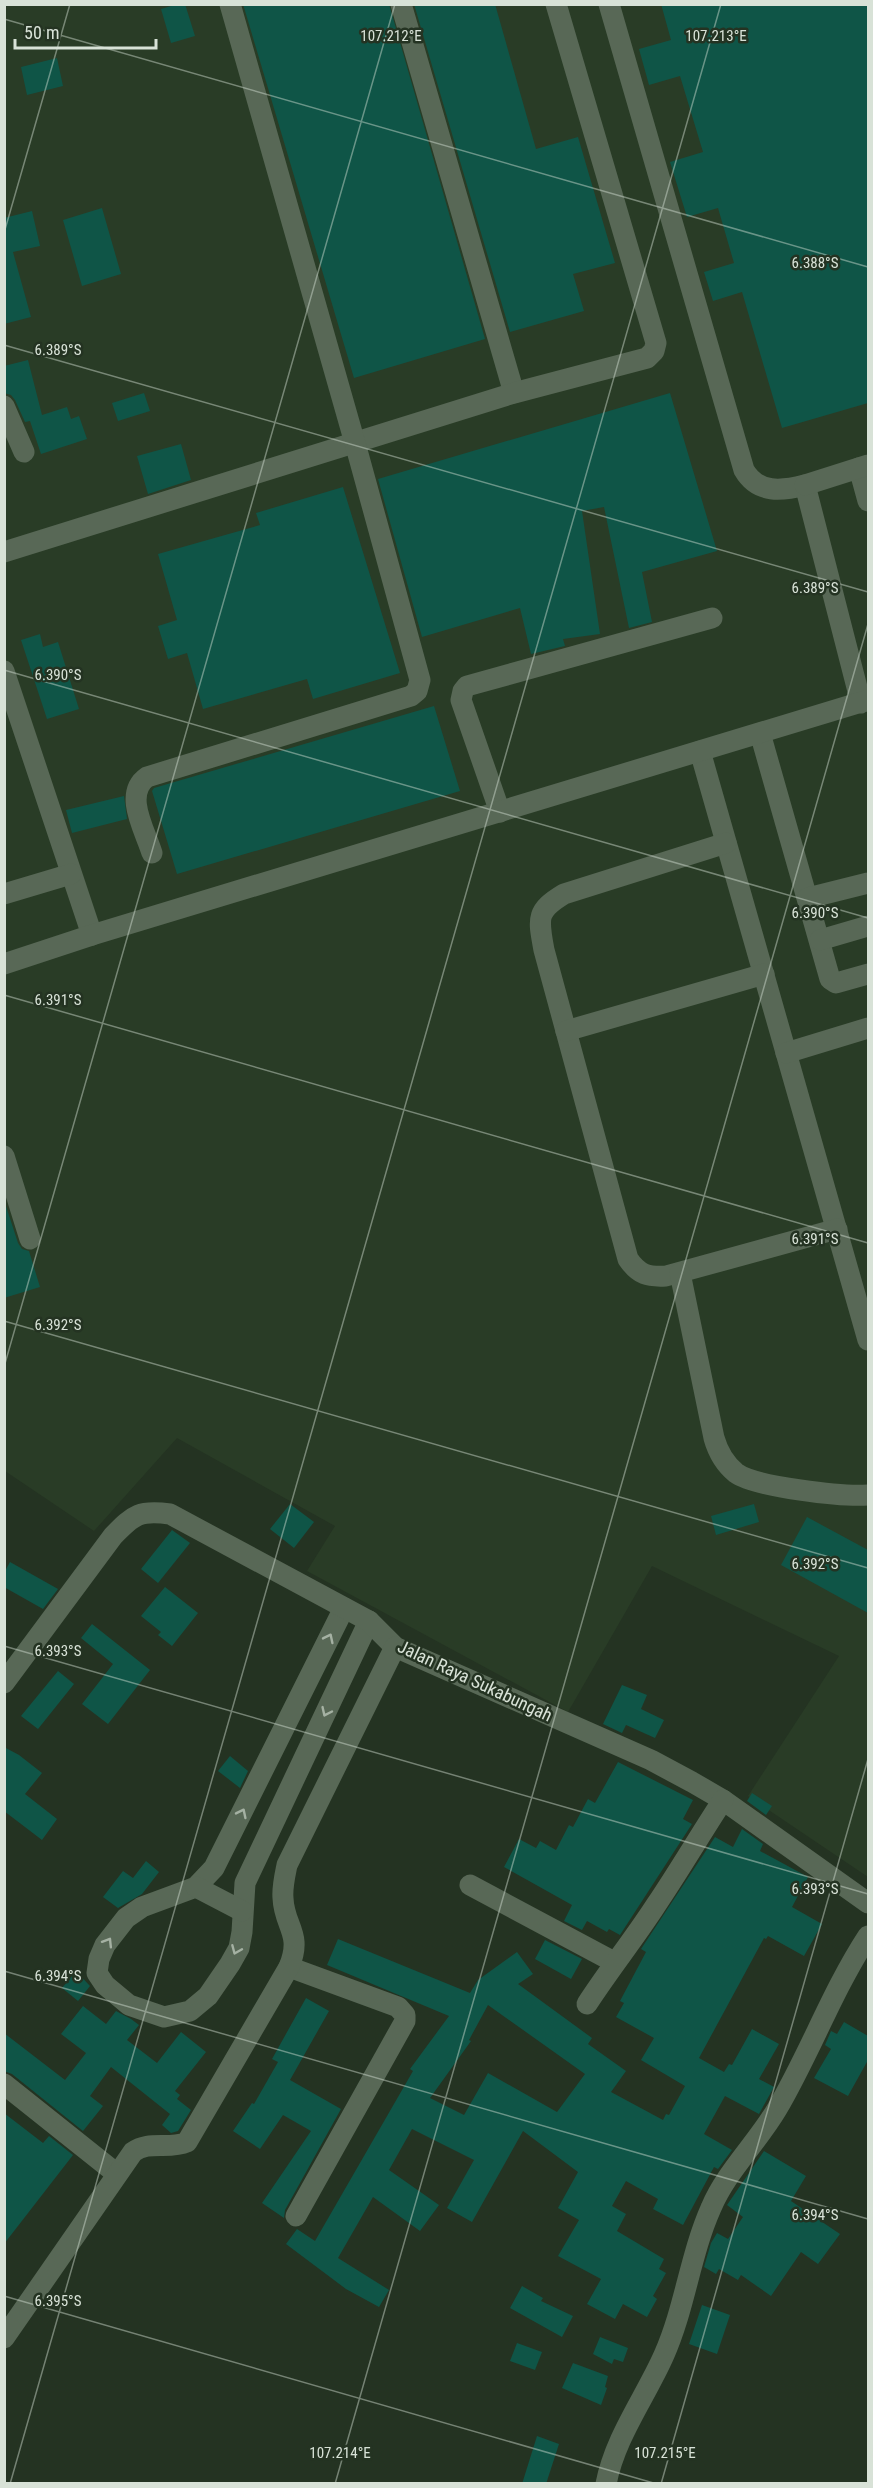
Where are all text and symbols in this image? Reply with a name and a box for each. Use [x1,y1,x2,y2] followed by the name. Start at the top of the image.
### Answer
[15,12,156,50] scale bar
[24,22,59,43] text: 50 m
[360,27,422,45] text: 107.212°E
[685,27,747,45] text: 107.213°E
[792,254,839,272] text: 6.388°S
[35,341,82,359] text: 6.389°S
[792,579,839,597] text: 6.389°S
[35,666,82,684] text: 6.390°S
[792,904,839,922] text: 6.390°S
[35,991,82,1009] text: 6.391°S
[792,1230,839,1248] text: 6.391°S
[35,1316,82,1334] text: 6.392°S
[792,1555,839,1573] text: 6.392°S
[321,1634,333,1645] one-way arrow
[394,1635,556,1726] street label: Jalan Raya Sukabungah
[35,1642,82,1660] text: 6.393°S
[321,1705,333,1716] one-way arrow
[235,1809,246,1819] one-way arrow
[792,1880,839,1898] text: 6.393°S
[101,1938,112,1949] one-way arrow
[231,1944,243,1955] one-way arrow
[35,1967,82,1985] text: 6.394°S
[792,2206,839,2224] text: 6.394°S
[35,2292,82,2310] text: 6.395°S
[309,2444,371,2462] text: 107.214°E
[634,2444,696,2462] text: 107.215°E

